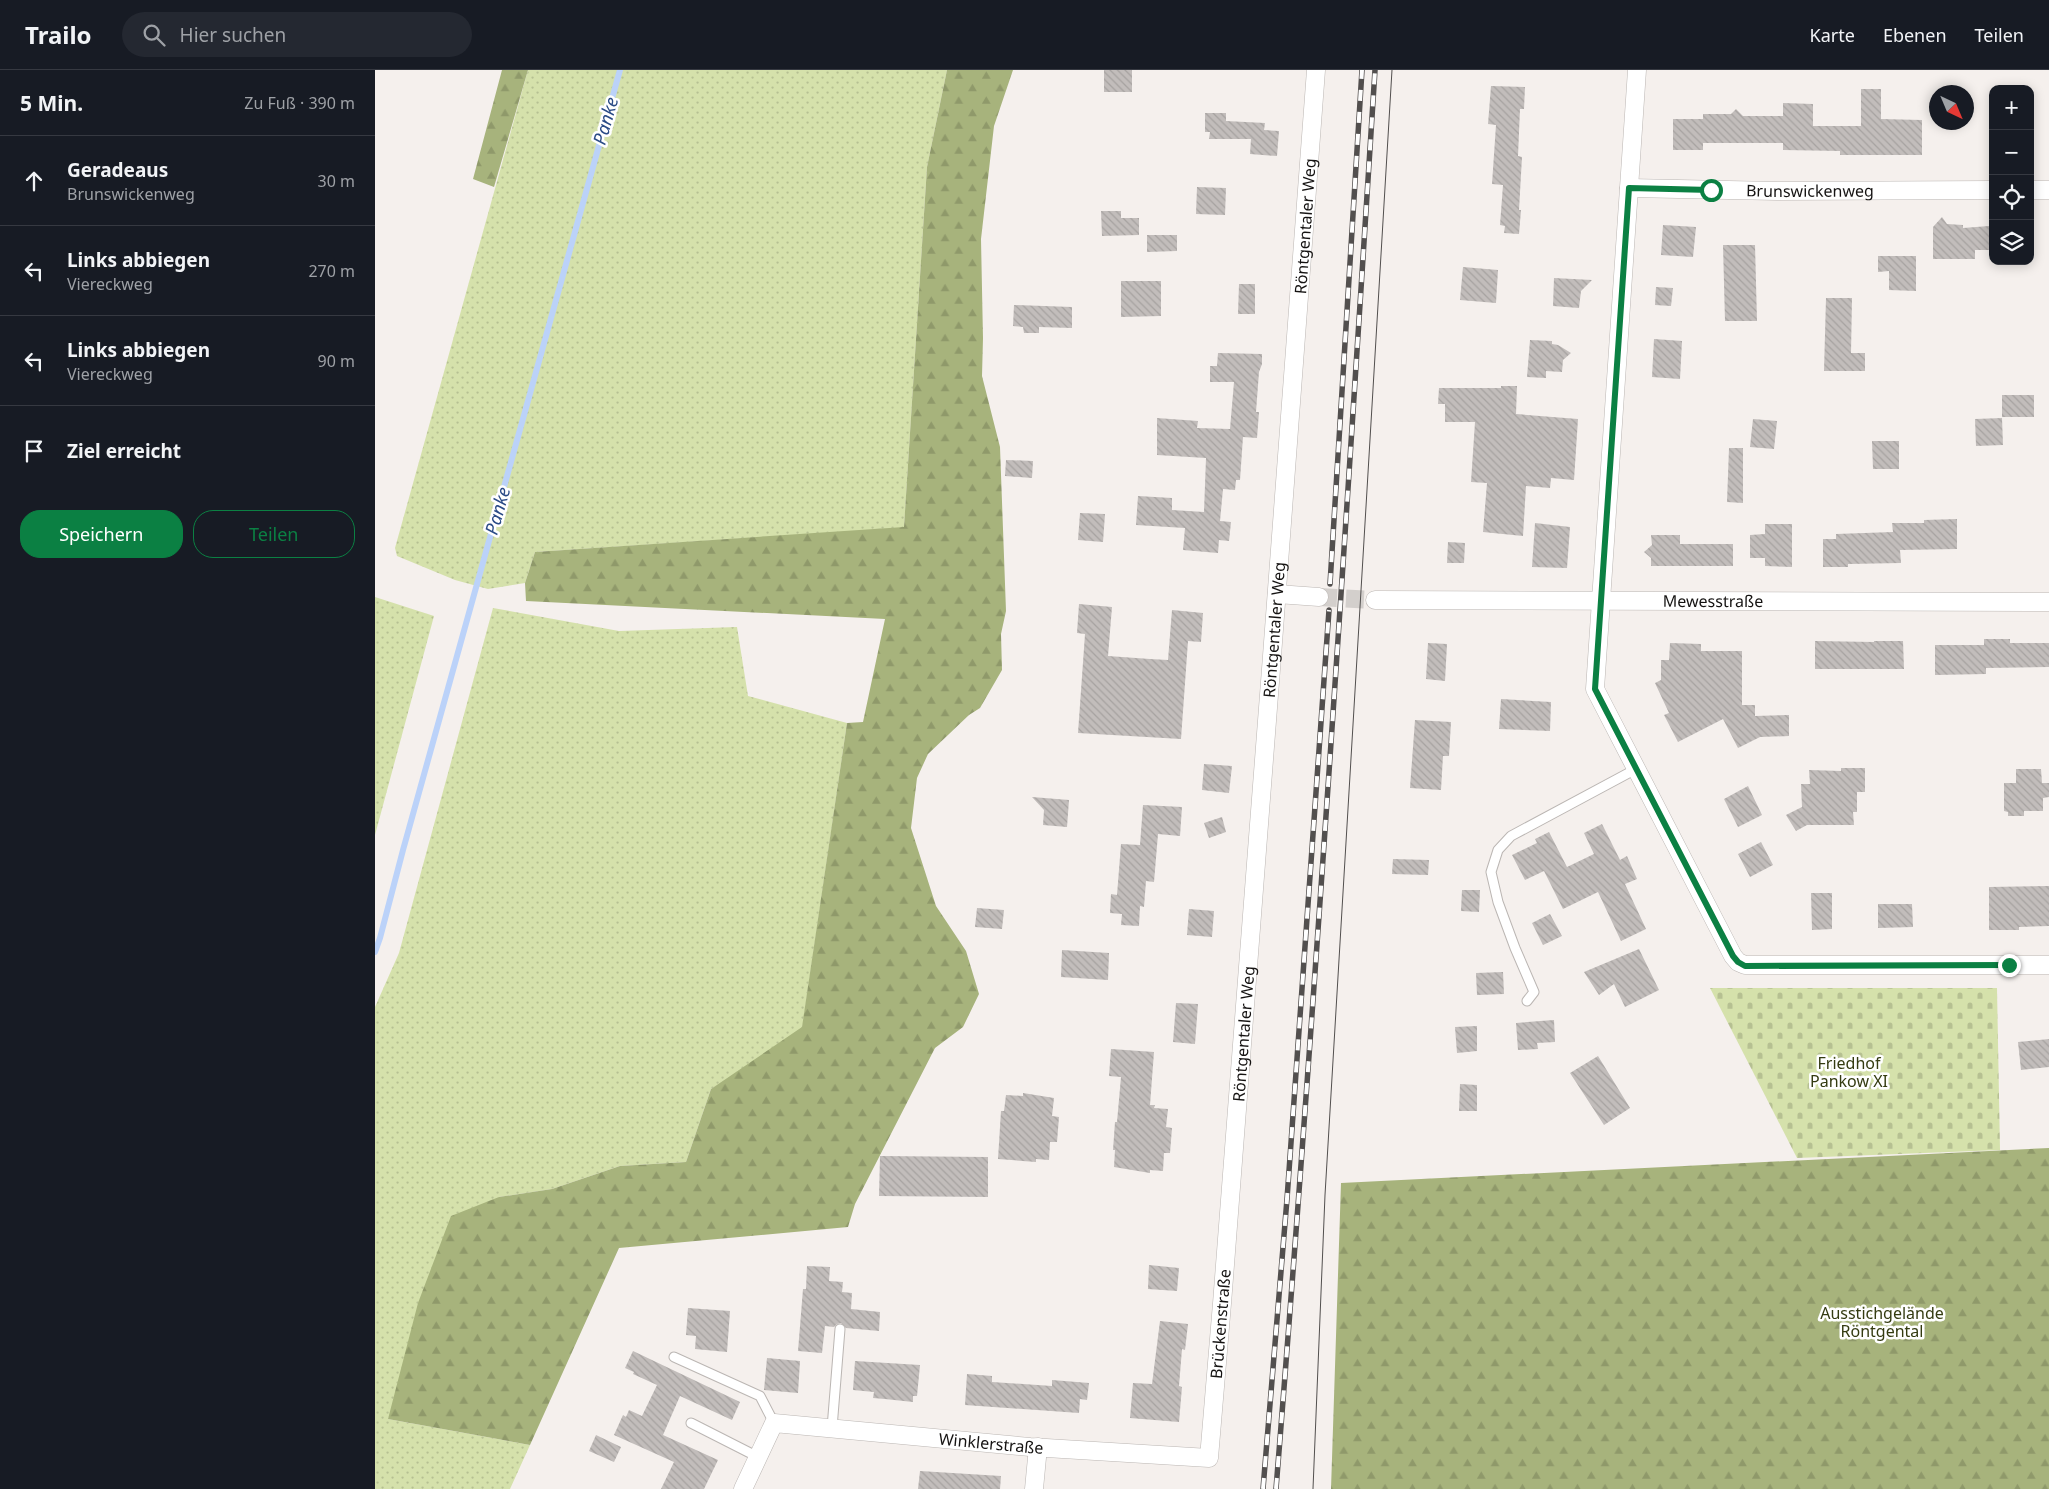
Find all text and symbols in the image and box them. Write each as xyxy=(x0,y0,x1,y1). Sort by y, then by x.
search box xyxy=(122,12,472,57)
text: Trailo xyxy=(25,18,92,51)
icon: search xyxy=(140,21,168,49)
text: Hier suchen xyxy=(180,22,286,48)
text: Karte xyxy=(1810,23,1855,47)
text: Ebenen xyxy=(1883,23,1947,47)
text: Teilen xyxy=(1975,23,2024,47)
north arrow xyxy=(1929,85,1974,130)
map controls xyxy=(1989,85,2034,265)
button: + xyxy=(1989,85,2034,130)
text: 5 Min. xyxy=(20,89,83,117)
text: Zu Fuß · 390 m xyxy=(244,92,355,114)
water label: Panke xyxy=(587,94,623,147)
button: − xyxy=(1989,130,2034,175)
text: Geradeaus xyxy=(67,157,168,183)
street label: Röntgentaler Weg xyxy=(1289,157,1321,295)
icon: ahead xyxy=(20,167,48,195)
text: 30 m xyxy=(318,170,355,192)
button: locate xyxy=(1989,175,2034,220)
route start xyxy=(1700,179,1723,202)
street label: Brunswickenweg xyxy=(1746,179,1874,202)
text: Brunswickenweg xyxy=(67,183,195,205)
button: layers xyxy=(1989,220,2034,265)
text: Links abbiegen xyxy=(67,247,210,273)
icon: left xyxy=(20,257,48,285)
text: 270 m xyxy=(308,260,355,282)
text: Viereckweg xyxy=(67,273,153,295)
text: Links abbiegen xyxy=(67,337,210,363)
icon: left xyxy=(20,347,48,375)
text: 90 m xyxy=(318,350,355,372)
text: Viereckweg xyxy=(67,363,153,385)
icon: arrive xyxy=(20,437,48,465)
text: Ziel erreicht xyxy=(67,438,181,464)
water label: Panke xyxy=(479,484,515,537)
button: Speichern xyxy=(20,510,183,558)
button: Teilen xyxy=(193,510,355,558)
street label: Röntgentaler Weg xyxy=(1258,561,1290,699)
street label: Mewesstraße xyxy=(1663,590,1763,612)
route end xyxy=(1998,954,2021,977)
street label: Röntgentaler Weg xyxy=(1227,965,1260,1103)
park label: Friedhof Pankow XI xyxy=(1810,1052,1888,1092)
street label: Brückenstraße xyxy=(1205,1268,1236,1380)
park label: Ausstichgelände Röntgental xyxy=(1820,1302,1944,1342)
street label: Winklerstraße xyxy=(938,1427,1044,1459)

